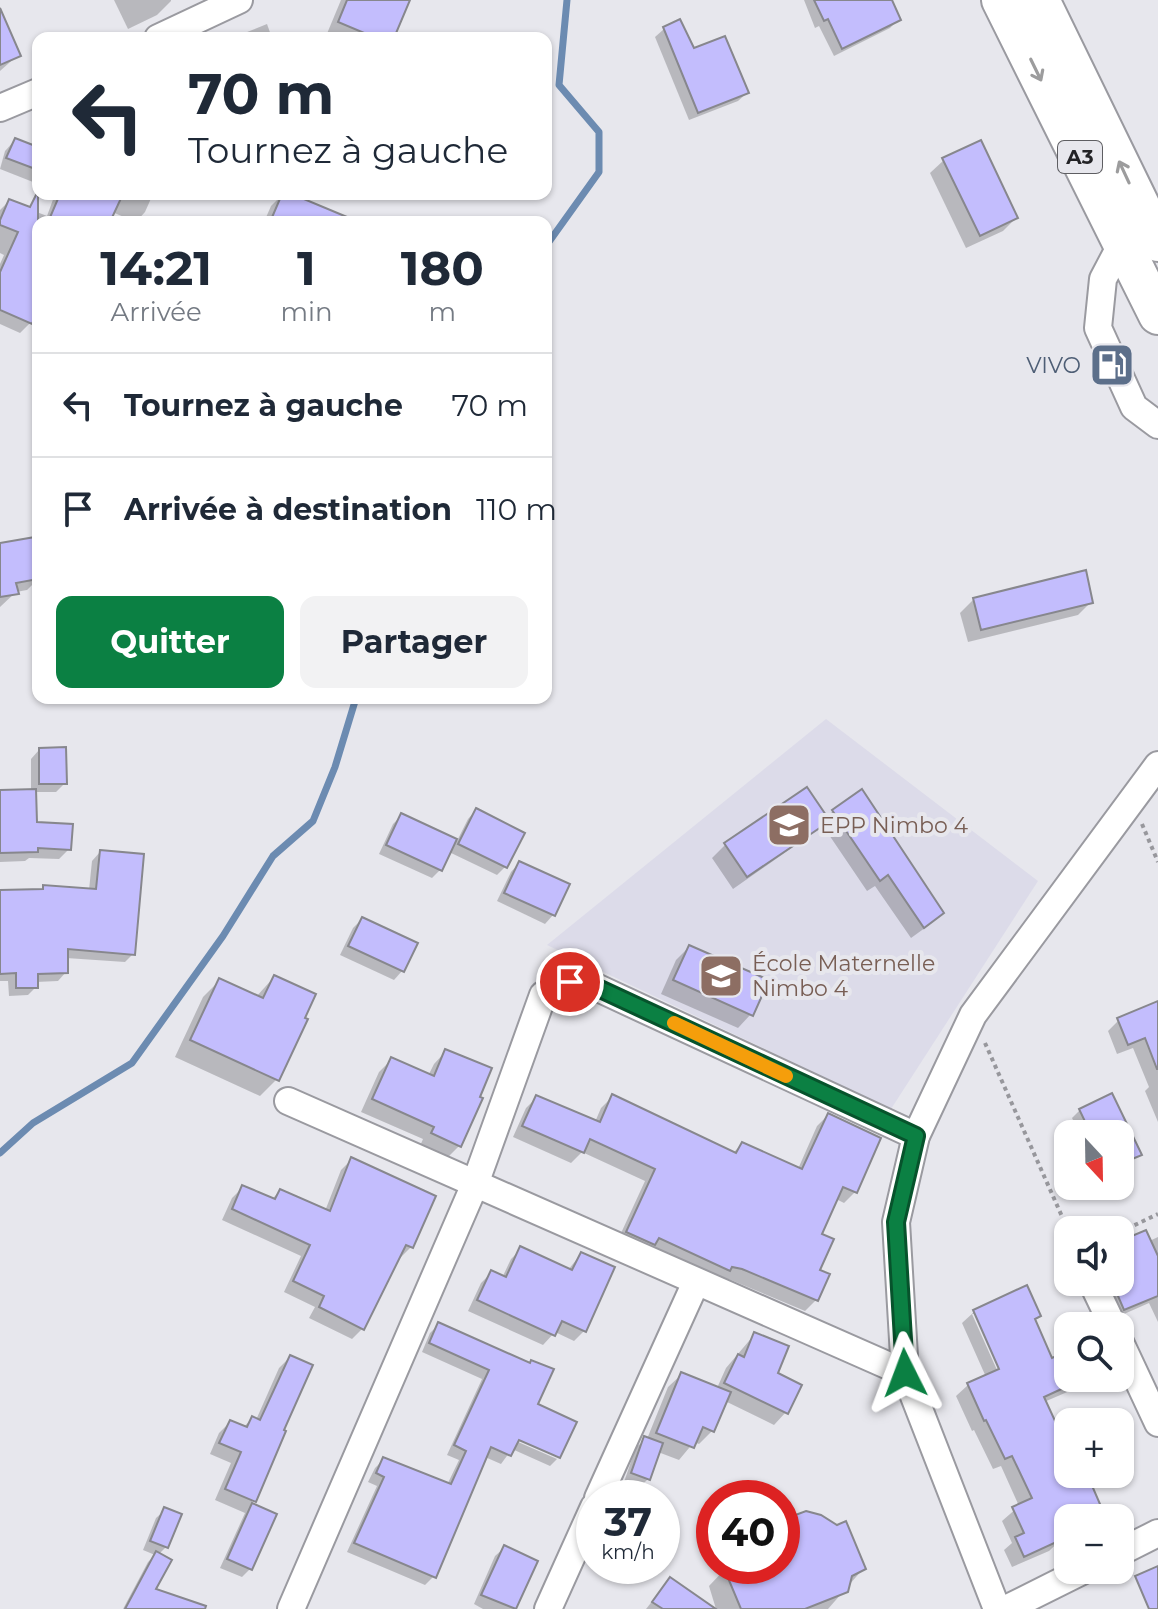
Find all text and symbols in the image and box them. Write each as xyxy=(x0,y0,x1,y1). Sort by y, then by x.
one-way arrow xyxy=(1029,57,1044,81)
text: 70 m xyxy=(188,60,334,128)
icon: left xyxy=(56,64,160,168)
text: Tournez à gauche xyxy=(188,128,508,172)
road number: A3 xyxy=(1058,141,1102,173)
one-way arrow xyxy=(1116,160,1131,184)
text: 14:21 xyxy=(100,239,212,297)
text: 1 xyxy=(297,239,316,297)
text: 180 xyxy=(401,239,484,297)
text: Arrivée xyxy=(111,296,202,328)
text: min xyxy=(280,296,333,328)
text: m xyxy=(428,296,456,328)
fuel station icon: VIVO xyxy=(1088,341,1136,389)
place label: VIVO xyxy=(1026,352,1081,379)
icon: left xyxy=(56,383,100,427)
text: Tournez à gauche xyxy=(124,387,403,424)
text: 70 m xyxy=(451,387,528,424)
icon: arrive xyxy=(56,487,100,531)
text: Arrivée à destination xyxy=(124,491,452,528)
text: 110 m xyxy=(476,491,557,528)
button: Quitter xyxy=(56,596,284,688)
button: Partager xyxy=(300,596,528,688)
school or university icon: EPP Nimbo 4 xyxy=(765,801,813,849)
place label: EPP Nimbo 4 xyxy=(820,812,968,839)
pin xyxy=(536,948,604,1016)
place label: École Maternelle Nimbo 4 xyxy=(752,950,935,1002)
school or university icon: École Maternelle Nimbo 4 xyxy=(697,952,745,1000)
icon: arrive xyxy=(548,960,592,1004)
north arrow xyxy=(1054,1120,1134,1200)
map controls xyxy=(1054,1120,1134,1584)
button: sound xyxy=(1054,1216,1134,1296)
button: search xyxy=(1054,1312,1134,1392)
position arrow xyxy=(863,1331,947,1415)
button: + xyxy=(1054,1408,1134,1488)
speed limit sign: 40 xyxy=(696,1480,800,1584)
text: 37 xyxy=(604,1497,652,1546)
button: − xyxy=(1054,1504,1134,1584)
text: km/h xyxy=(601,1540,655,1564)

